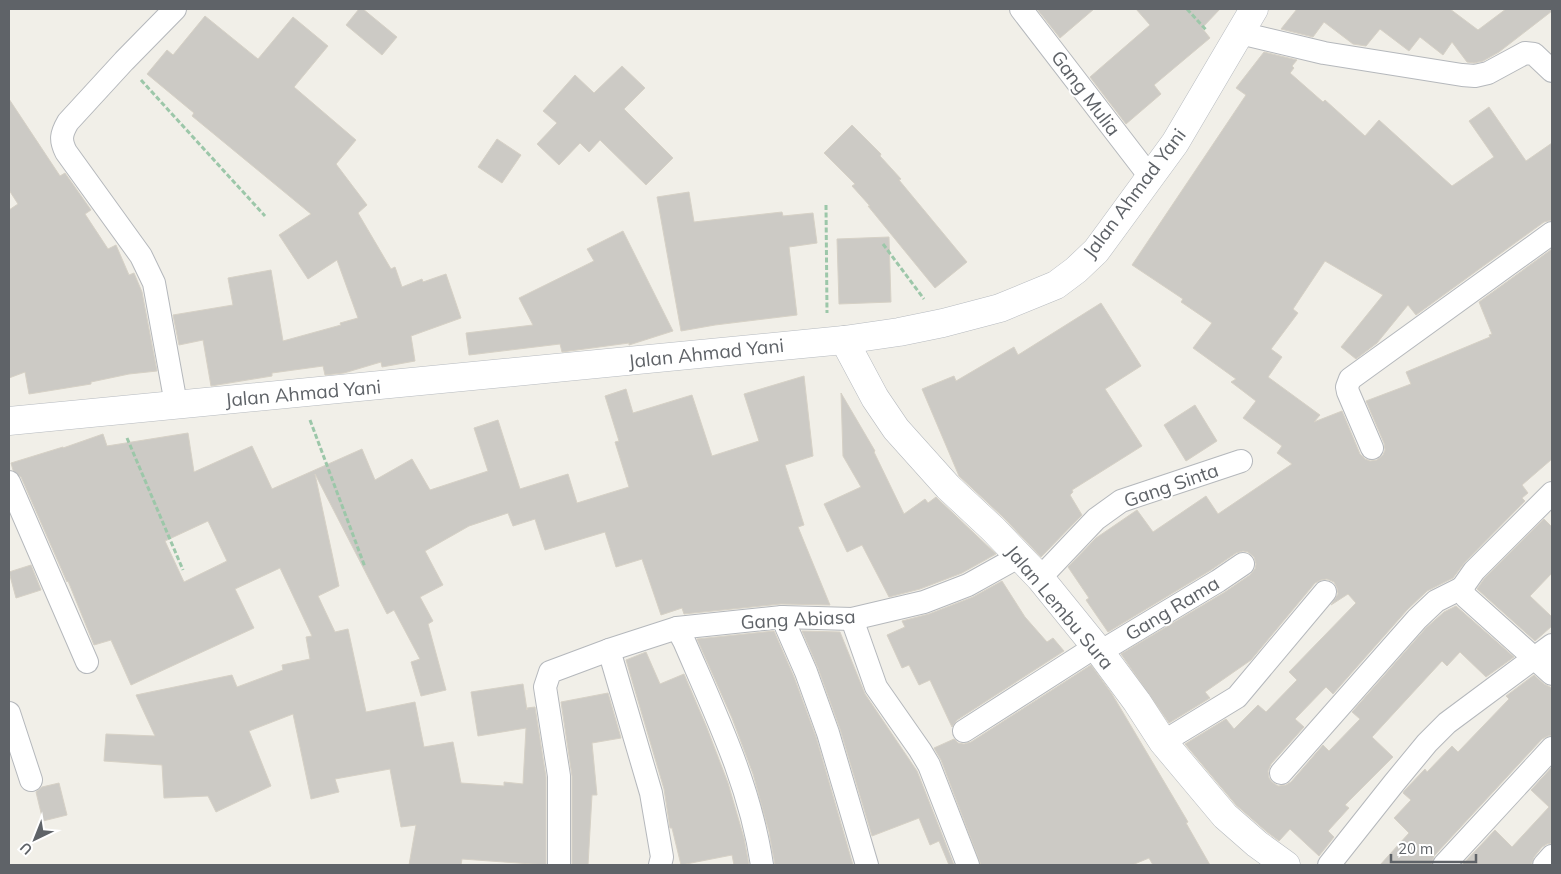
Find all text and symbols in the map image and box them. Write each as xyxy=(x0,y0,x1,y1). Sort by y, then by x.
street label: Gang Mulia xyxy=(1046,46,1126,140)
street label: Jalan Ahmad Yani xyxy=(1077,123,1191,263)
street label: Jalan Ahmad Yani xyxy=(627,333,785,373)
street label: Jalan Ahmad Yani xyxy=(224,374,382,412)
street label: Gang Sinta xyxy=(1121,458,1221,512)
street label: Jalan Lembu Sura xyxy=(1001,540,1119,674)
street label: Gang Rama xyxy=(1121,571,1223,645)
street label: Gang Abiasa xyxy=(740,604,856,634)
north arrow xyxy=(10,814,60,864)
scale bar xyxy=(1391,832,1476,864)
text: U xyxy=(16,838,36,859)
text: 20 m xyxy=(1398,839,1433,858)

